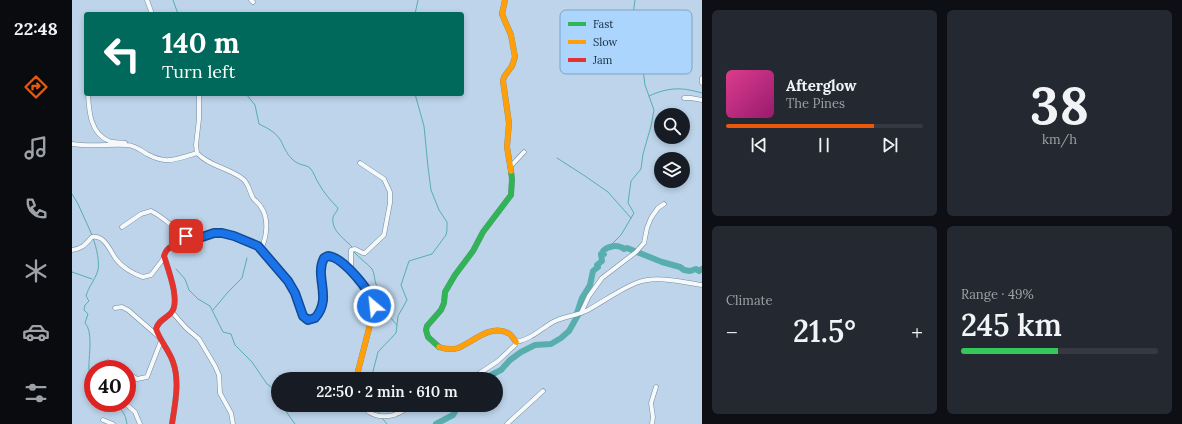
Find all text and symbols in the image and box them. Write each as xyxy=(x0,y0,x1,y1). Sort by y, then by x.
legend xyxy=(560,10,692,74)
text: 22:48 xyxy=(14,17,58,40)
text: Fast xyxy=(593,17,614,31)
text: 140 m xyxy=(162,25,240,61)
icon: left xyxy=(96,28,148,80)
text: Slow xyxy=(593,35,618,49)
text: Jam xyxy=(592,53,613,67)
text: Turn left xyxy=(162,60,235,83)
text: 38 xyxy=(1030,72,1089,138)
icon: directions xyxy=(22,73,50,101)
text: Afterglow xyxy=(786,76,856,95)
text: The Pines xyxy=(786,95,845,112)
map controls xyxy=(654,108,690,188)
button: search xyxy=(654,108,690,144)
text: km/h xyxy=(1042,131,1077,148)
icon: music xyxy=(22,134,50,162)
icon: previous xyxy=(748,134,770,156)
icon: pause xyxy=(813,134,835,156)
icon: next xyxy=(879,134,901,156)
button: layers xyxy=(654,152,690,188)
icon: phone xyxy=(22,195,50,223)
pin xyxy=(169,219,203,253)
icon: arrive xyxy=(175,225,197,247)
icon: climate xyxy=(22,257,50,285)
position arrow xyxy=(353,285,395,327)
text: Range · 49% xyxy=(961,286,1034,303)
text: Climate xyxy=(726,292,773,309)
text: 245 km xyxy=(961,306,1062,344)
text: 21.5° xyxy=(793,312,856,350)
icon: car xyxy=(22,318,50,346)
text: − xyxy=(726,318,738,346)
text: + xyxy=(911,318,923,346)
speed limit sign: 40 xyxy=(84,360,136,412)
icon: filters xyxy=(22,379,50,407)
text: 22:50 · 2 min · 610 m xyxy=(316,382,458,401)

